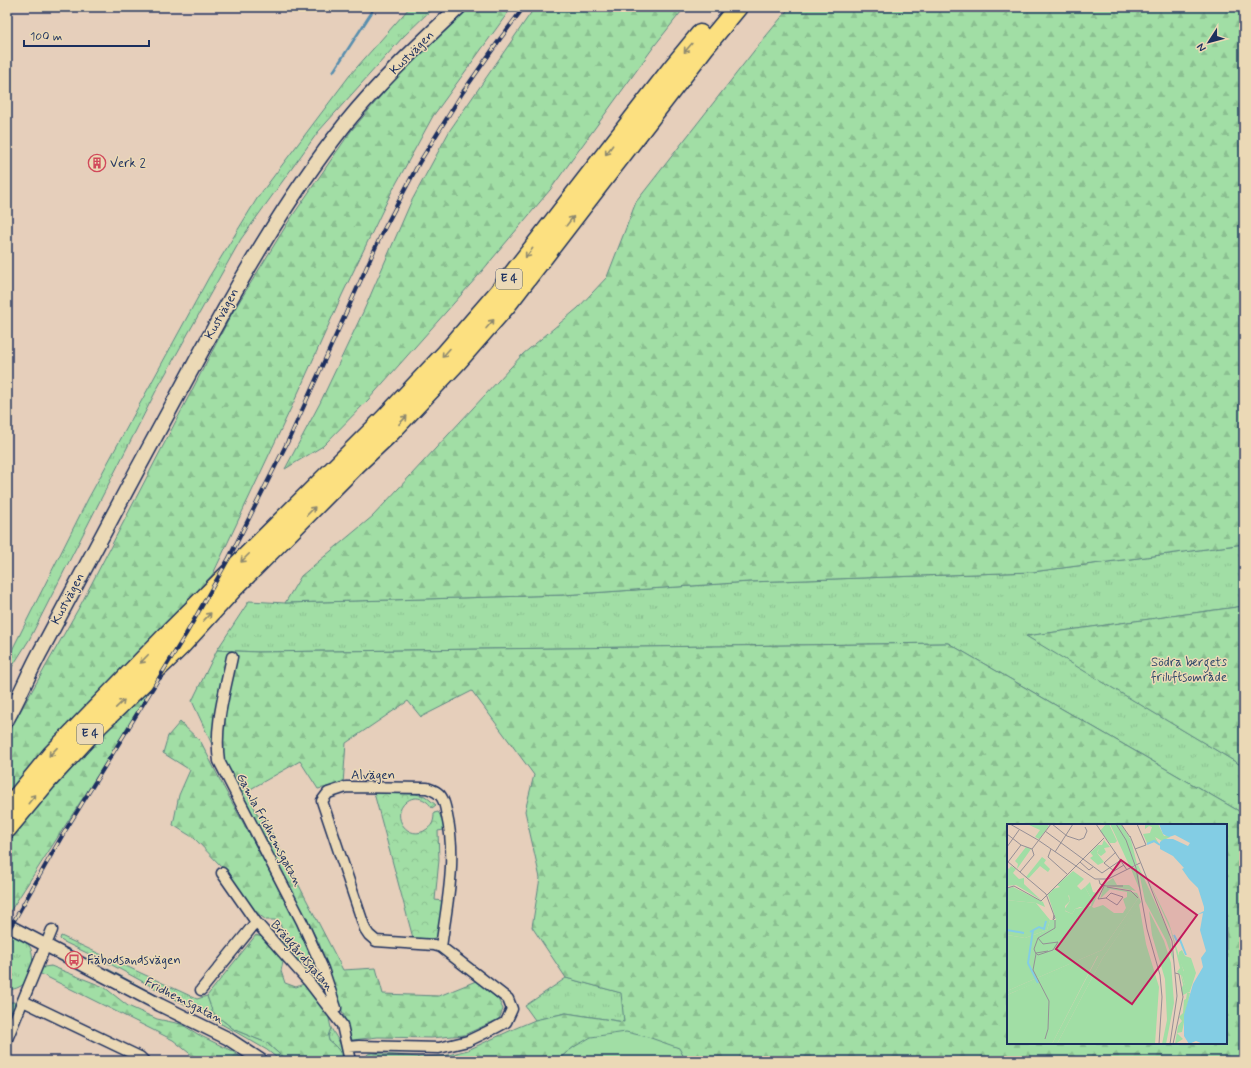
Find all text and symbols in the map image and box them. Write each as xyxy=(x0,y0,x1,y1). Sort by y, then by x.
scale bar xyxy=(24,22,149,48)
north arrow xyxy=(1189,22,1229,62)
street label: Kustvägen xyxy=(386,27,438,79)
text: 100 m xyxy=(30,29,62,45)
text: N xyxy=(1194,40,1210,54)
one-way arrow xyxy=(684,42,693,53)
one-way arrow xyxy=(604,145,613,156)
building icon: Verk 2 xyxy=(87,153,107,173)
place label: Verk 2 xyxy=(110,155,146,172)
one-way arrow xyxy=(566,216,575,227)
one-way arrow xyxy=(525,248,534,259)
road number: E 4 xyxy=(496,269,522,289)
street label: Kustvägen xyxy=(201,285,243,343)
one-way arrow xyxy=(486,318,495,329)
one-way arrow xyxy=(441,348,450,358)
one-way arrow xyxy=(398,415,408,425)
one-way arrow xyxy=(306,506,316,516)
one-way arrow xyxy=(240,554,250,563)
street label: Kustvägen xyxy=(47,570,89,628)
one-way arrow xyxy=(202,612,212,622)
one-way arrow xyxy=(139,654,149,664)
park label: Södra bergets friluftsområde xyxy=(1151,654,1227,686)
one-way arrow xyxy=(115,699,125,709)
road number: E 4 xyxy=(77,724,103,744)
one-way arrow xyxy=(49,747,58,757)
street label: Alvägen xyxy=(351,767,395,784)
street label: Gamla Fridhemsgatan xyxy=(232,770,306,890)
one-way arrow xyxy=(27,794,36,805)
inset map xyxy=(1007,824,1227,1044)
street label: Brädgårdsgatan xyxy=(265,917,338,996)
bus stop icon: Fäbodsandsvägen xyxy=(64,950,84,970)
place label: Fäbodsandsvägen xyxy=(87,952,181,969)
street label: Fridhemsgatan xyxy=(142,974,226,1028)

